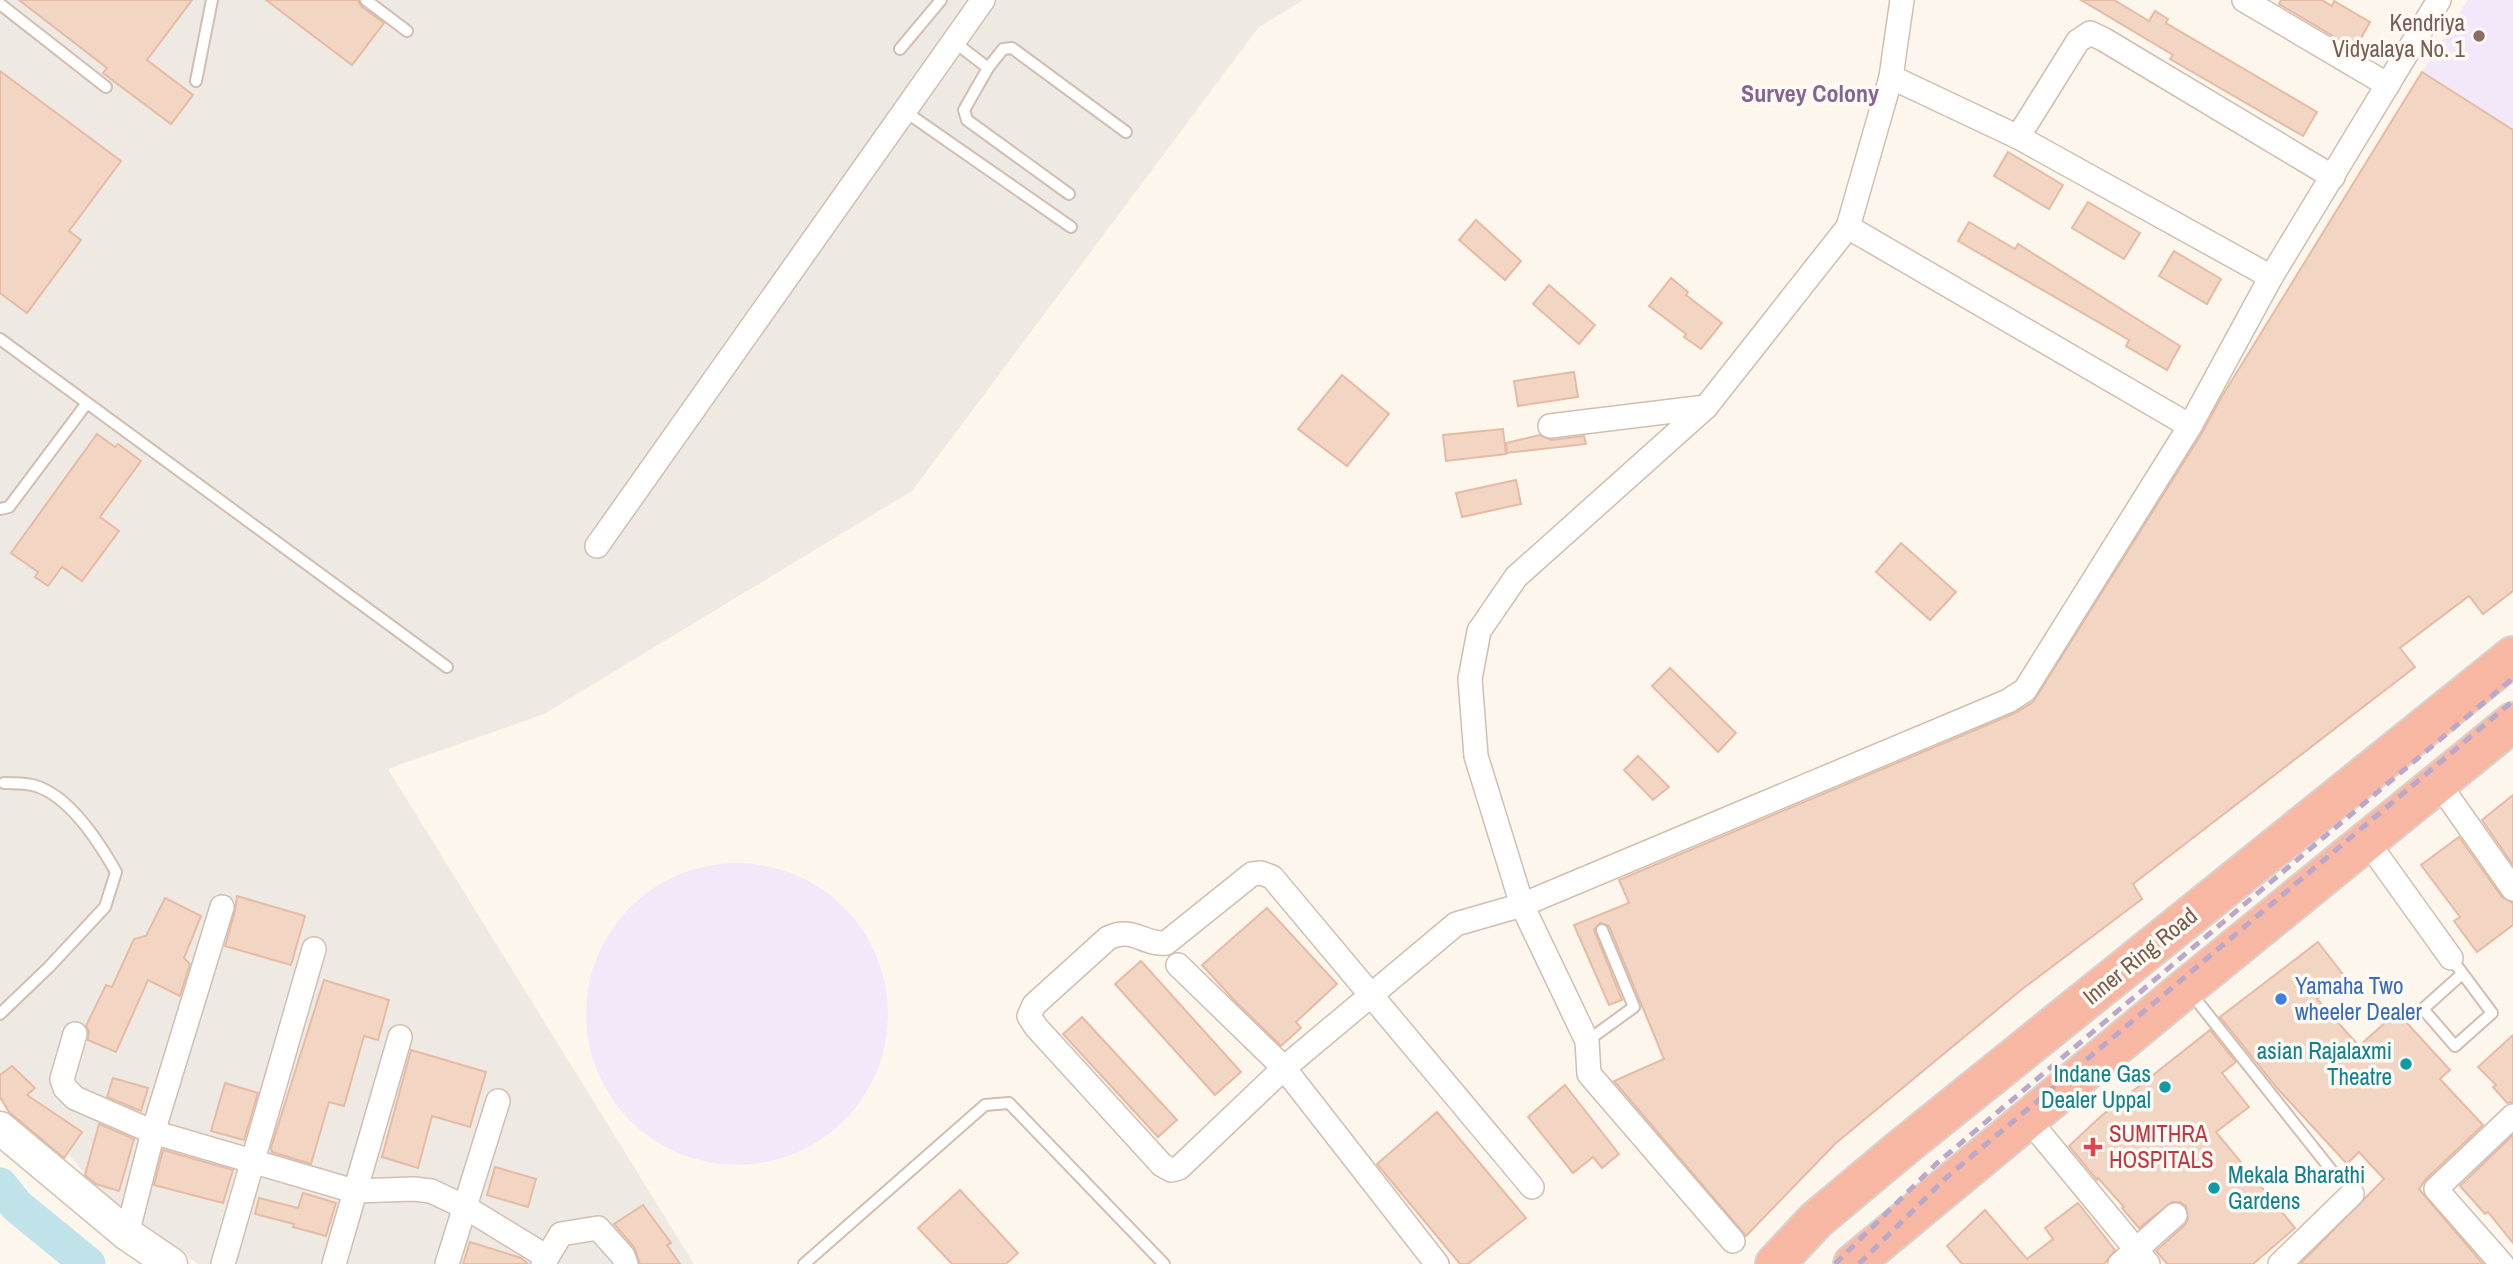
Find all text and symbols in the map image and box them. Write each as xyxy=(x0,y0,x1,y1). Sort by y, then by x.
place label: Kendriya Vidyalaya No. 1 xyxy=(2332,7,2466,64)
marker: Kendriya Vidyalaya No. 1 xyxy=(2471,28,2487,44)
district label: Survey Colony xyxy=(1741,77,1879,109)
street label: Inner Ring Road xyxy=(2076,900,2203,1011)
place label: Yamaha Two wheeler Dealer xyxy=(2295,970,2423,1027)
marker: Yamaha Two wheeler Dealer xyxy=(2273,991,2289,1007)
place label: asian Rajalaxmi Theatre xyxy=(2257,1035,2392,1092)
marker: asian Rajalaxmi Theatre xyxy=(2398,1056,2414,1072)
place label: Indane Gas Dealer Uppal xyxy=(2041,1058,2151,1115)
marker: Indane Gas Dealer Uppal xyxy=(2157,1079,2173,1095)
place label: SUMITHRA HOSPITALS xyxy=(2109,1118,2214,1175)
marker: SUMITHRA HOSPITALS xyxy=(2083,1137,2103,1157)
place label: Mekala Bharathi Gardens xyxy=(2228,1159,2365,1216)
marker: Mekala Bharathi Gardens xyxy=(2206,1180,2222,1196)

